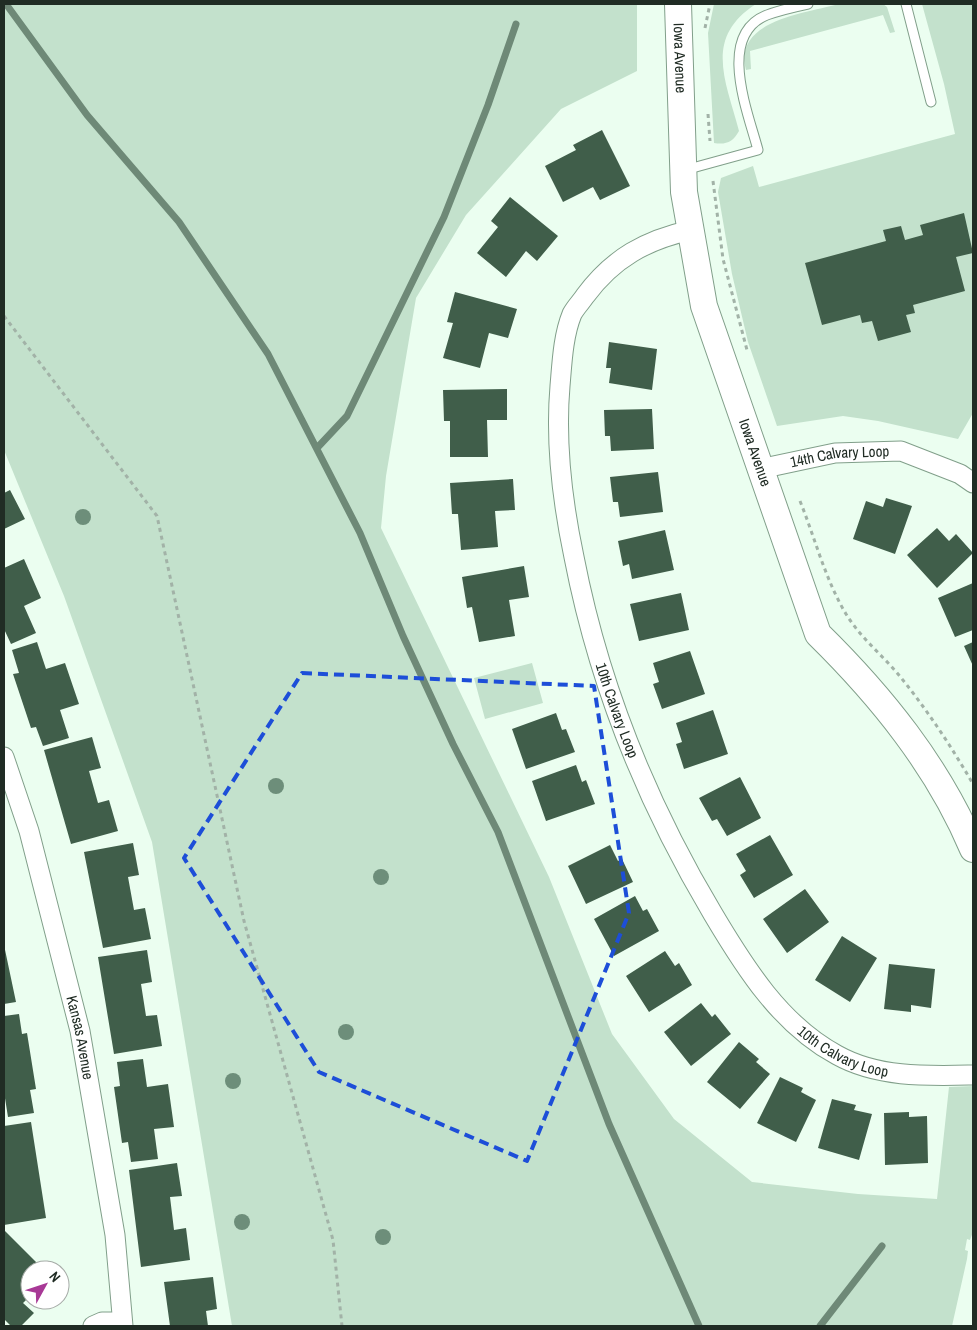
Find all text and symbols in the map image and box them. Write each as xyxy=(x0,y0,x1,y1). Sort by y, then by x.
street label: Iowa Avenue xyxy=(669,22,692,94)
street label: Iowa Avenue xyxy=(734,416,777,489)
street label: 14th Calvary Loop xyxy=(788,440,890,472)
street label: 10th Calvary Loop xyxy=(591,660,644,761)
street label: Kansas Avenue xyxy=(61,993,99,1081)
street label: 10th Calvary Loop xyxy=(793,1020,890,1082)
north arrow xyxy=(20,1260,70,1310)
text: N xyxy=(45,1268,65,1286)

